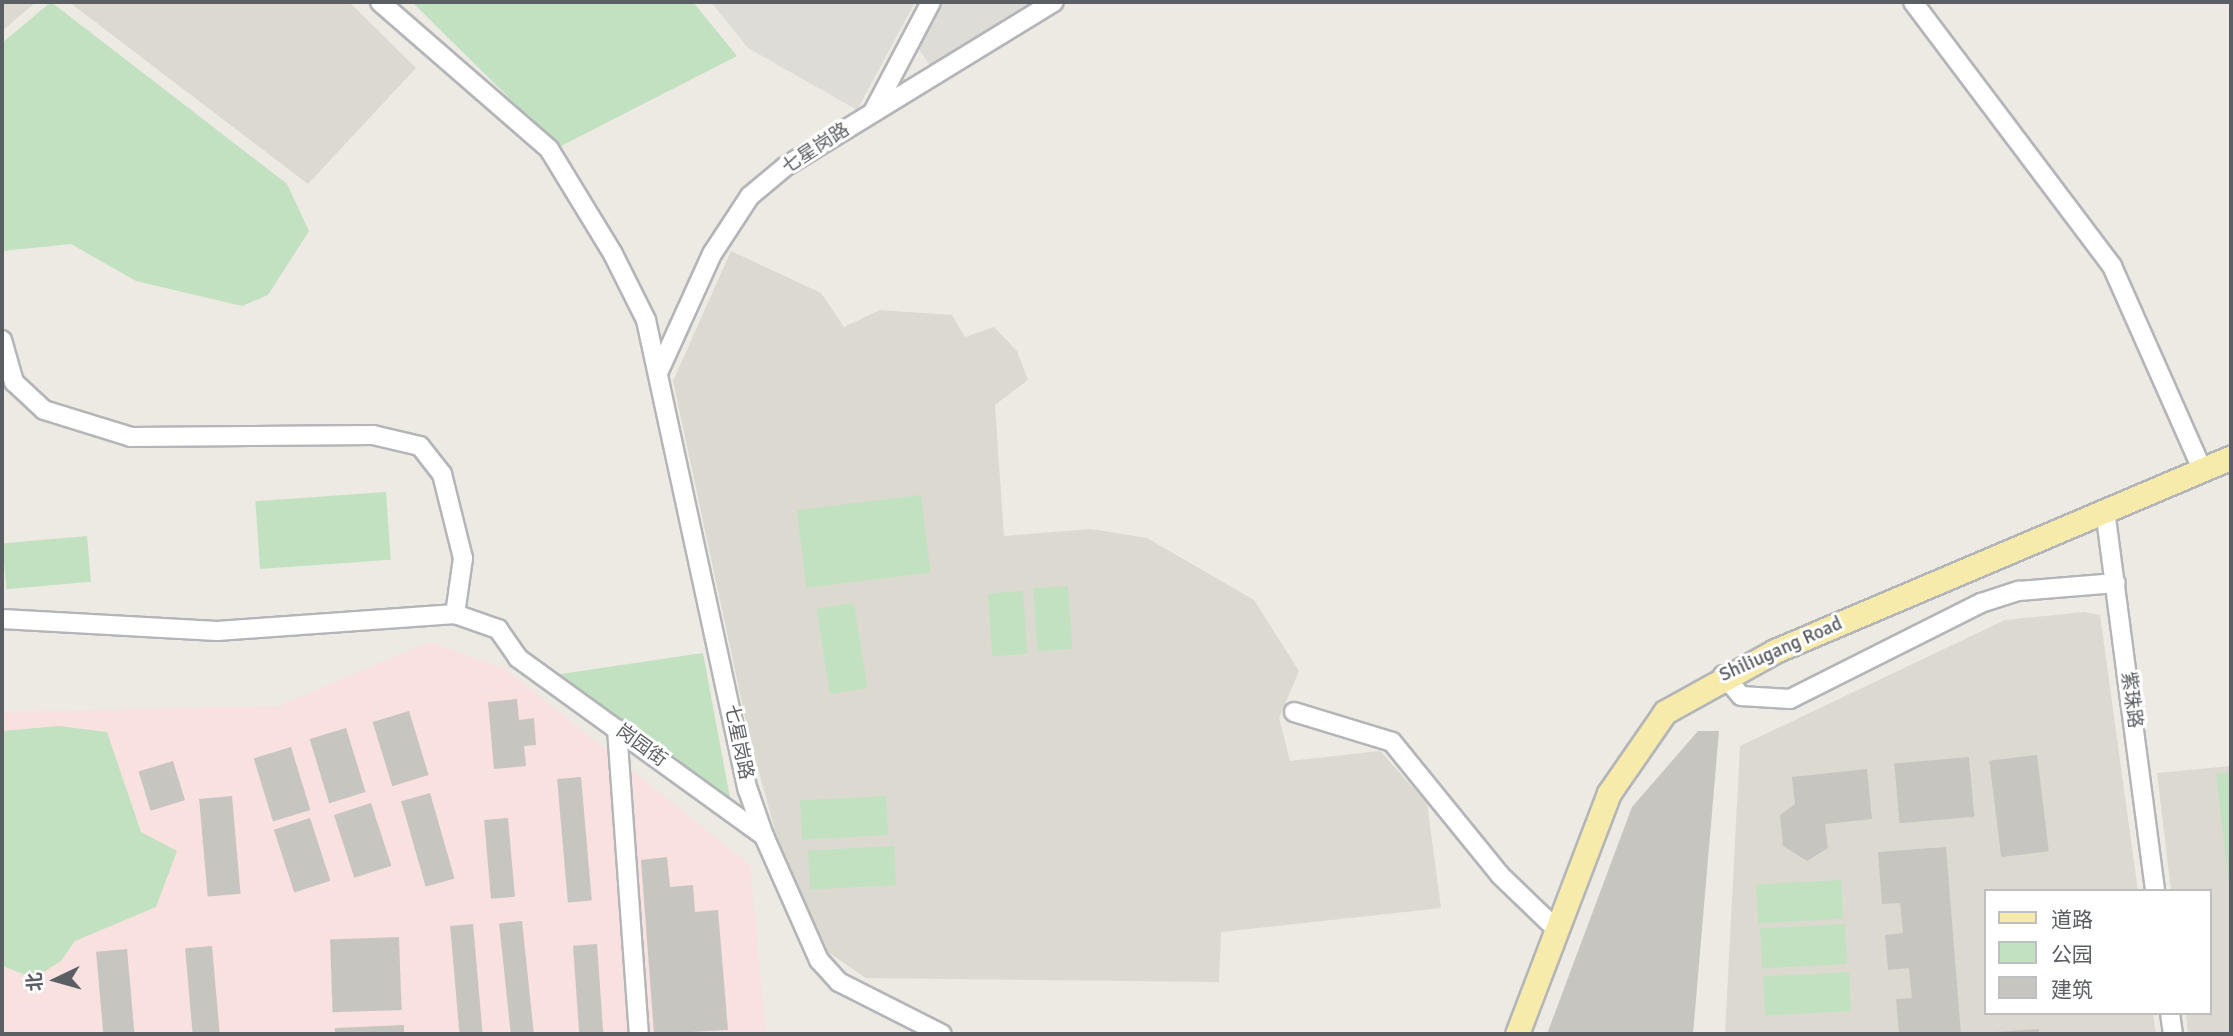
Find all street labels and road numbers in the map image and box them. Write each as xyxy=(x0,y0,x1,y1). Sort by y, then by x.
street label: 七星岗路 xyxy=(778,119,854,179)
street label: Shiliugang Road xyxy=(1716,613,1846,687)
street label: 紫珠路 xyxy=(2116,670,2146,730)
street label: 七星岗路 xyxy=(719,702,757,782)
street label: 岗园街 xyxy=(611,720,671,772)

